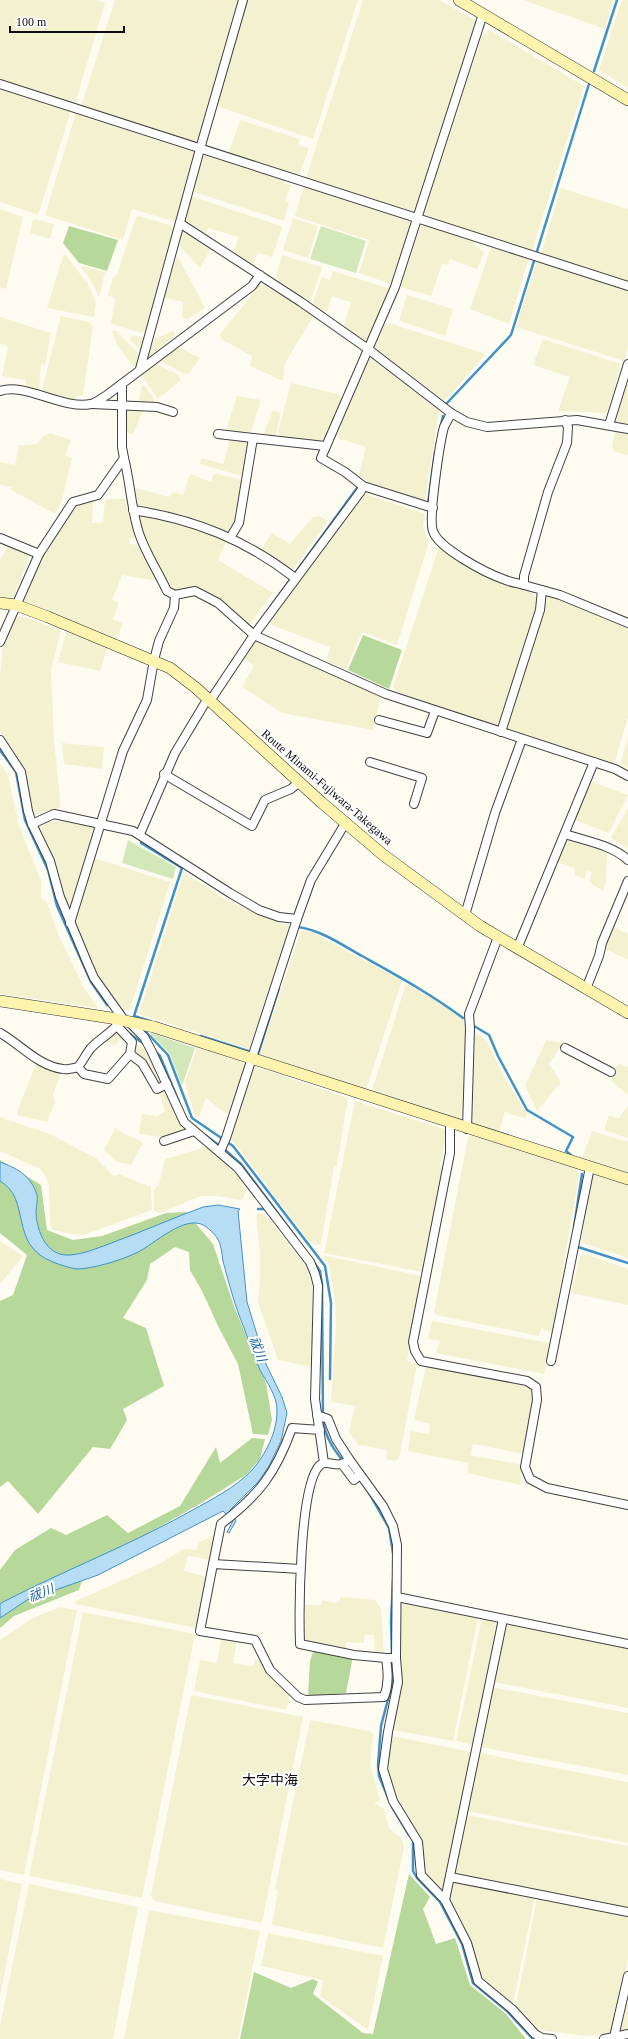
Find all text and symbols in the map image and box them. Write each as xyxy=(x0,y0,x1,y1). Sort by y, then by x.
scale bar xyxy=(10,8,124,34)
text: 100 m xyxy=(16,15,47,29)
street label: Route Minami-Fujiwara-Takegawa xyxy=(259,726,396,848)
water label: 祓川 xyxy=(246,1334,270,1366)
water label: 祓川 xyxy=(26,1580,58,1605)
district label: 大字中海 xyxy=(242,1773,298,1788)

